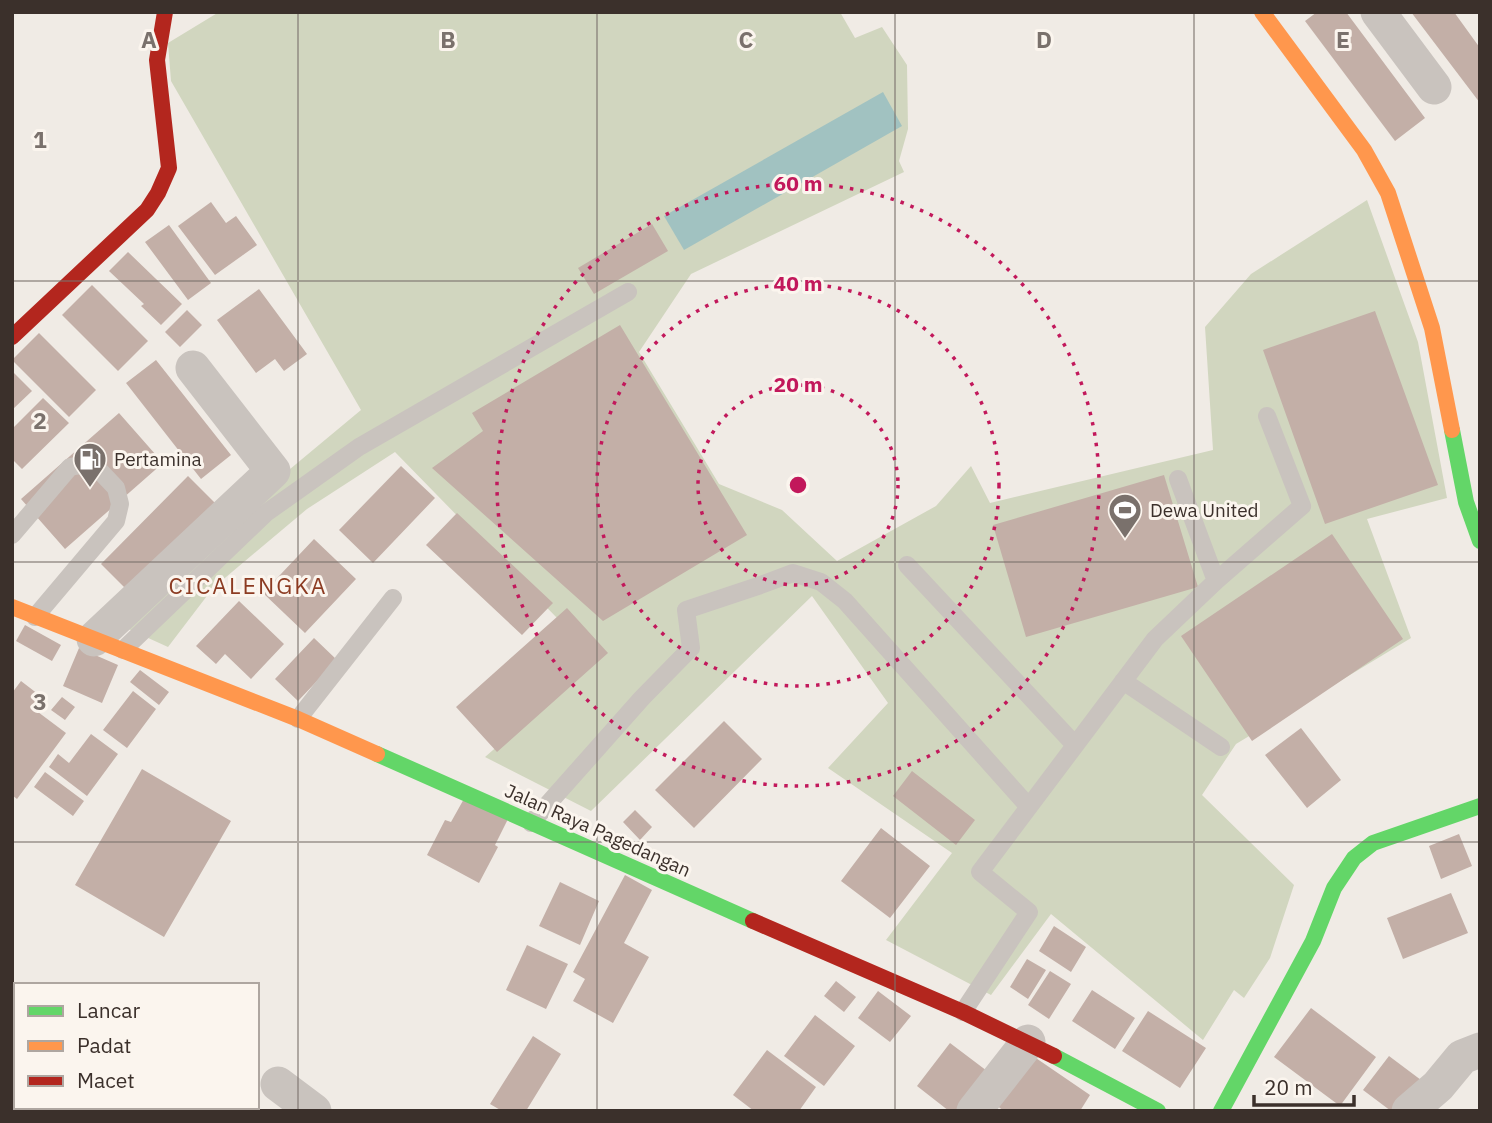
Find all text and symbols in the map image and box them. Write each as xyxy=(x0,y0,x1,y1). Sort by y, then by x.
text: A xyxy=(141,24,157,54)
text: B xyxy=(440,24,456,54)
text: C xyxy=(739,24,754,54)
text: D xyxy=(1036,24,1052,54)
text: E xyxy=(1336,24,1350,54)
text: 1 xyxy=(33,124,47,154)
text: 60 m xyxy=(774,169,822,197)
text: 40 m xyxy=(774,269,822,297)
text: 20 m xyxy=(774,370,822,398)
text: 2 xyxy=(33,405,47,435)
fuel station icon: Pertamina xyxy=(71,440,109,489)
place label: Pertamina xyxy=(114,447,202,471)
centre of rings xyxy=(786,473,810,497)
sports icon: Dewa United xyxy=(1106,491,1144,540)
place label: Dewa United xyxy=(1150,498,1259,522)
district label: CICALENGKA xyxy=(168,570,328,600)
text: 3 xyxy=(33,686,47,716)
street label: Jalan Raya Pagedangan xyxy=(501,778,695,882)
legend xyxy=(14,983,259,1109)
text: Lancar xyxy=(77,996,140,1024)
text: Padat xyxy=(77,1031,132,1059)
scale bar xyxy=(1254,1064,1354,1108)
text: Macet xyxy=(77,1066,135,1094)
text: 20 m xyxy=(1264,1073,1313,1101)

